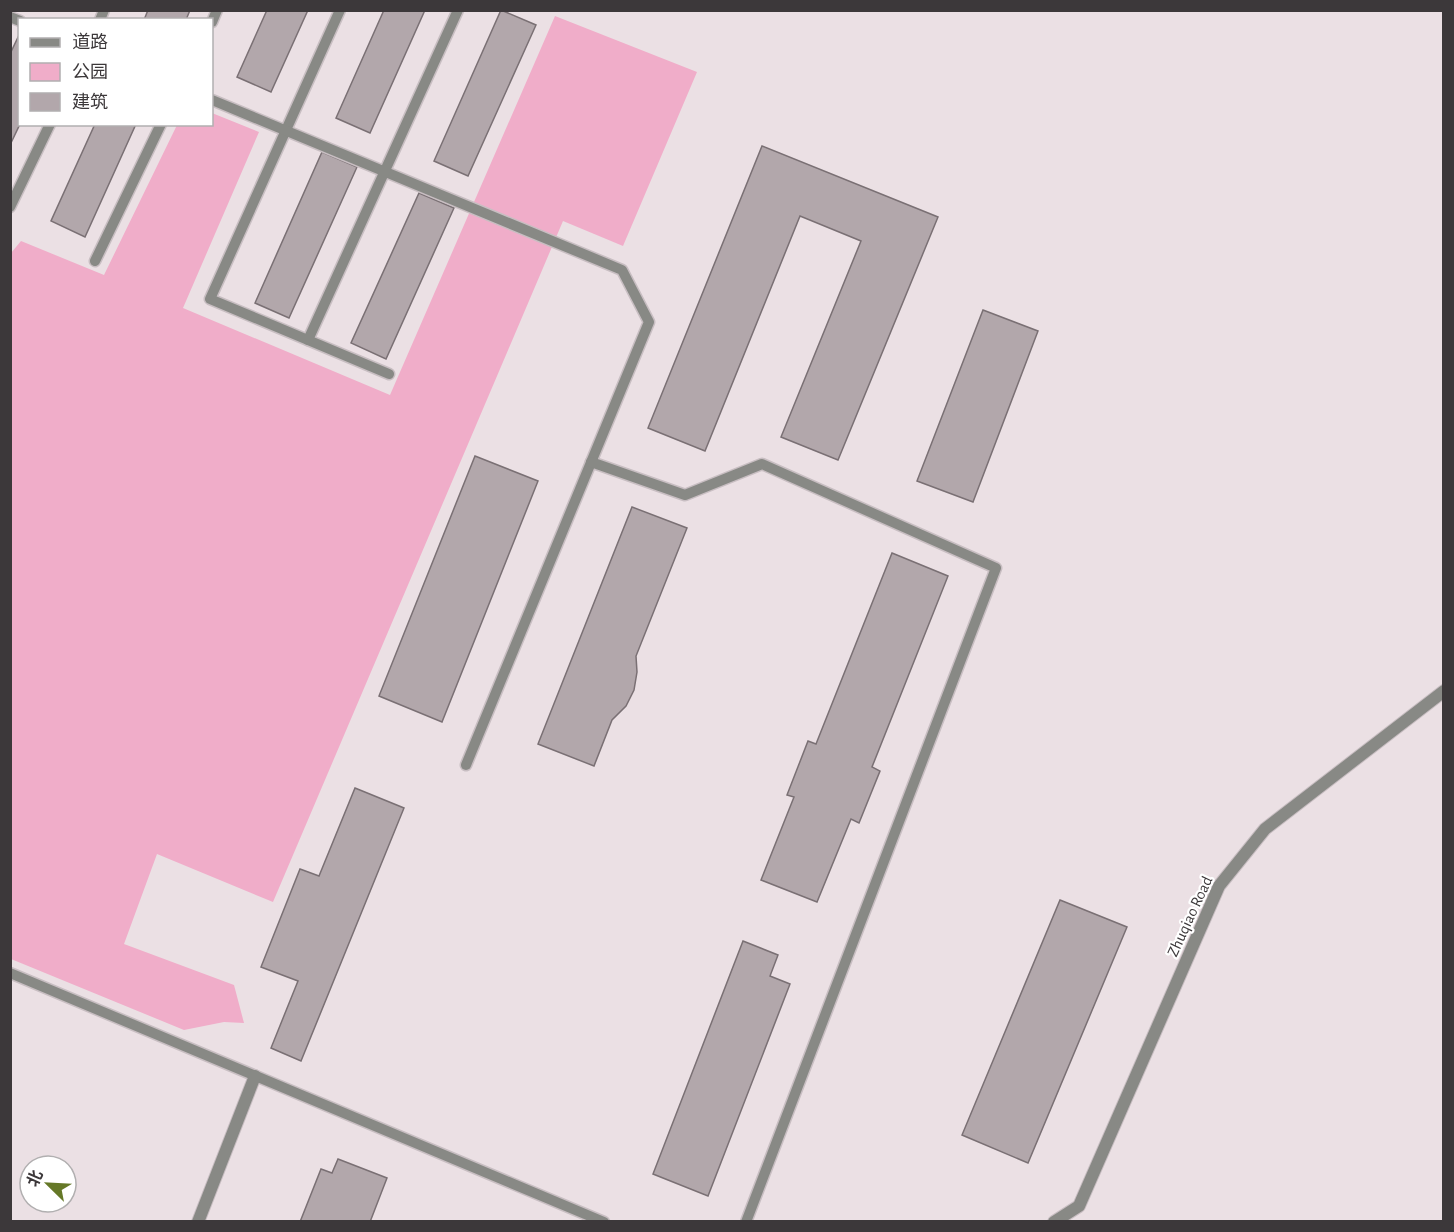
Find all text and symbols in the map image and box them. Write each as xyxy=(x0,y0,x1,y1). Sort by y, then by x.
legend xyxy=(18,18,213,126)
text: 道路 xyxy=(72,32,108,52)
text: 公园 xyxy=(72,63,108,82)
text: 建筑 xyxy=(72,92,108,112)
street label: Zhuqiao Road xyxy=(1164,874,1215,959)
north arrow xyxy=(18,1154,78,1214)
text: 北 xyxy=(24,1167,46,1189)

